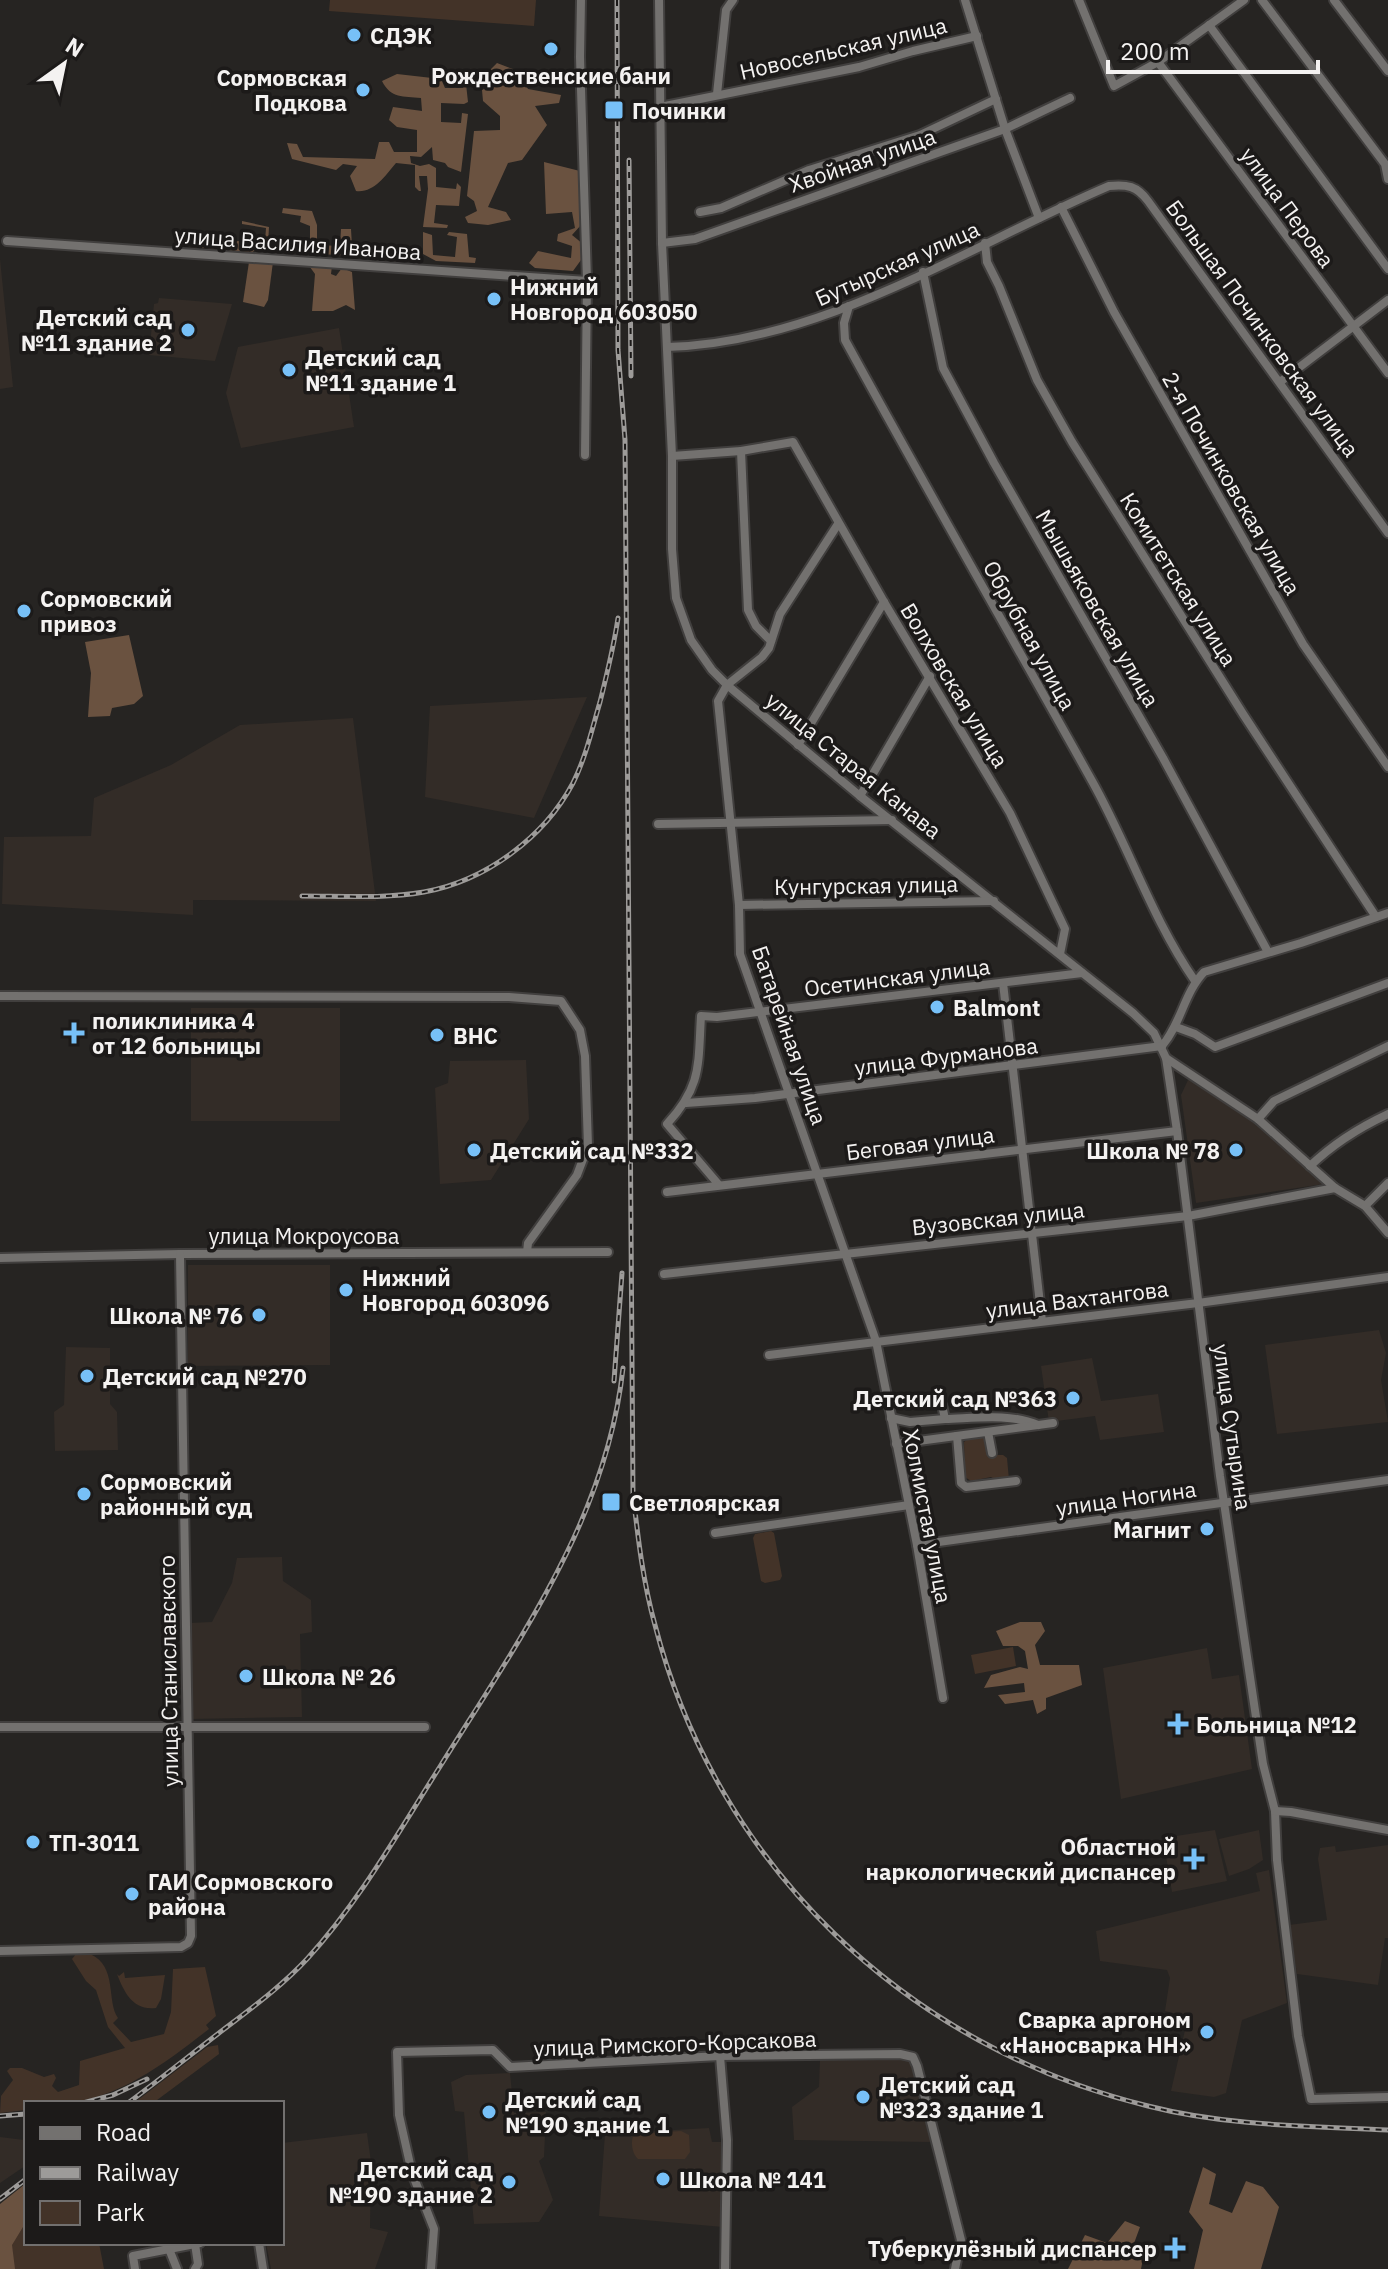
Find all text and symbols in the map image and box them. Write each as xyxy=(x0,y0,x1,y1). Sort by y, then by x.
street label: Новосельская улица xyxy=(736,10,950,86)
place label: СДЭК xyxy=(370,21,432,50)
north arrow xyxy=(24,24,104,104)
scale bar xyxy=(1108,24,1318,74)
marker: СДЭК xyxy=(345,26,363,44)
text: N xyxy=(61,30,90,63)
text: 200 m xyxy=(1120,35,1190,67)
marker: Рождественские бани xyxy=(542,40,560,58)
place label: Рождественские бани xyxy=(431,61,671,90)
place label: Сормовская Подкова xyxy=(217,63,347,117)
marker: Сормовская Подкова xyxy=(354,81,372,99)
place label: Починки xyxy=(632,96,726,125)
marker: Починки xyxy=(603,99,625,121)
street label: Хвойная улица xyxy=(785,121,940,199)
street label: улица Перова xyxy=(1234,141,1342,273)
street label: Большая Починковская улица xyxy=(1160,194,1366,462)
street label: Бутырская улица xyxy=(810,214,984,312)
street label: улица Василия Иванова xyxy=(174,220,423,266)
place label: Нижний Новгород 603050 xyxy=(510,272,698,326)
marker: Нижний Новгород 603050 xyxy=(485,290,503,308)
place label: Детский сад №11 здание 2 xyxy=(21,303,173,357)
marker: Детский сад №11 здание 2 xyxy=(179,321,197,339)
place label: Детский сад №11 здание 1 xyxy=(305,343,456,397)
marker: Детский сад №11 здание 1 xyxy=(280,361,298,379)
street label: 2-я Починковская улица xyxy=(1156,366,1308,600)
street label: Комитетская улица xyxy=(1114,487,1244,671)
street label: Мышьяковская улица xyxy=(1030,504,1167,712)
street label: Обрубная улица xyxy=(977,555,1083,715)
place label: Сормовский привоз xyxy=(40,584,172,638)
street label: Волховская улица xyxy=(894,597,1016,773)
marker: Сормовский привоз xyxy=(15,602,33,620)
street label: улица Старая Канава xyxy=(760,685,948,845)
street label: Кунгурская улица xyxy=(774,869,959,901)
street label: Батарейная улица xyxy=(746,942,834,1129)
street label: Осетинская улица xyxy=(802,951,992,1003)
place label: Balmont xyxy=(953,993,1040,1022)
marker: Balmont xyxy=(928,998,946,1016)
place label: поликлиника 4 от 12 больницы xyxy=(92,1006,261,1060)
place label: ВНС xyxy=(453,1021,498,1050)
marker: поликлиника 4 от 12 больницы xyxy=(63,1022,85,1044)
marker: ВНС xyxy=(428,1026,446,1044)
street label: улица Фурманова xyxy=(853,1030,1040,1082)
street label: Беговая улица xyxy=(844,1119,996,1166)
place label: Детский сад №332 xyxy=(490,1136,694,1165)
place label: Школа № 78 xyxy=(1086,1136,1220,1165)
marker: Детский сад №332 xyxy=(465,1141,483,1159)
marker: Школа № 78 xyxy=(1227,1141,1245,1159)
street label: Вузовская улица xyxy=(910,1194,1086,1241)
street label: улица Мокроусова xyxy=(208,1221,400,1250)
place label: Нижний Новгород 603096 xyxy=(362,1263,550,1317)
street label: улица Вахтангова xyxy=(984,1273,1170,1325)
marker: Нижний Новгород 603096 xyxy=(337,1281,355,1299)
place label: Школа № 76 xyxy=(109,1301,243,1330)
marker: Школа № 76 xyxy=(250,1306,268,1324)
street label: улица Сутырина xyxy=(1207,1342,1259,1512)
place label: Детский сад №270 xyxy=(103,1362,307,1391)
marker: Детский сад №270 xyxy=(78,1367,96,1385)
place label: Детский сад №363 xyxy=(853,1384,1057,1413)
marker: Детский сад №363 xyxy=(1064,1389,1082,1407)
street label: Холмистая улица xyxy=(897,1426,959,1606)
place label: Сормовский районный суд xyxy=(100,1467,253,1521)
street label: улица Ногина xyxy=(1054,1474,1198,1522)
marker: Сормовский районный суд xyxy=(75,1485,93,1503)
place label: Светлоярская xyxy=(629,1488,780,1517)
marker: Светлоярская xyxy=(600,1491,622,1513)
place label: Магнит xyxy=(1113,1515,1191,1544)
marker: Магнит xyxy=(1198,1520,1216,1538)
street label: улица Станиславского xyxy=(151,1555,185,1787)
place label: Школа № 26 xyxy=(262,1662,396,1691)
marker: Школа № 26 xyxy=(237,1667,255,1685)
place label: Больница №12 xyxy=(1196,1710,1357,1739)
marker: Больница №12 xyxy=(1167,1713,1189,1735)
place label: ТП-3011 xyxy=(49,1828,139,1857)
place label: Областной наркологический диспансер xyxy=(866,1832,1176,1886)
marker: ТП-3011 xyxy=(24,1833,42,1851)
marker: Областной наркологический диспансер xyxy=(1183,1848,1205,1870)
place label: ГАИ Сормовского района xyxy=(148,1867,333,1921)
marker: ГАИ Сормовского района xyxy=(123,1885,141,1903)
place label: Сварка аргоном «Наносварка НН» xyxy=(1000,2005,1191,2059)
marker: Сварка аргоном «Наносварка НН» xyxy=(1198,2023,1216,2041)
street label: улица Римского-Корсакова xyxy=(533,2024,817,2062)
place label: Детский сад №323 здание 1 xyxy=(879,2070,1043,2124)
place label: Детский сад №190 здание 1 xyxy=(505,2085,669,2139)
marker: Детский сад №323 здание 1 xyxy=(854,2088,872,2106)
legend xyxy=(24,2101,284,2245)
marker: Детский сад №190 здание 1 xyxy=(480,2103,498,2121)
text: Road xyxy=(96,2116,151,2148)
place label: Детский сад №190 здание 2 xyxy=(329,2155,494,2209)
text: Railway xyxy=(96,2156,179,2188)
place label: Школа № 141 xyxy=(679,2165,826,2194)
marker: Школа № 141 xyxy=(654,2170,672,2188)
marker: Детский сад №190 здание 2 xyxy=(500,2173,518,2191)
text: Park xyxy=(96,2196,145,2228)
place label: Туберкулёзный диспансер xyxy=(868,2234,1157,2263)
marker: Туберкулёзный диспансер xyxy=(1164,2237,1186,2259)

